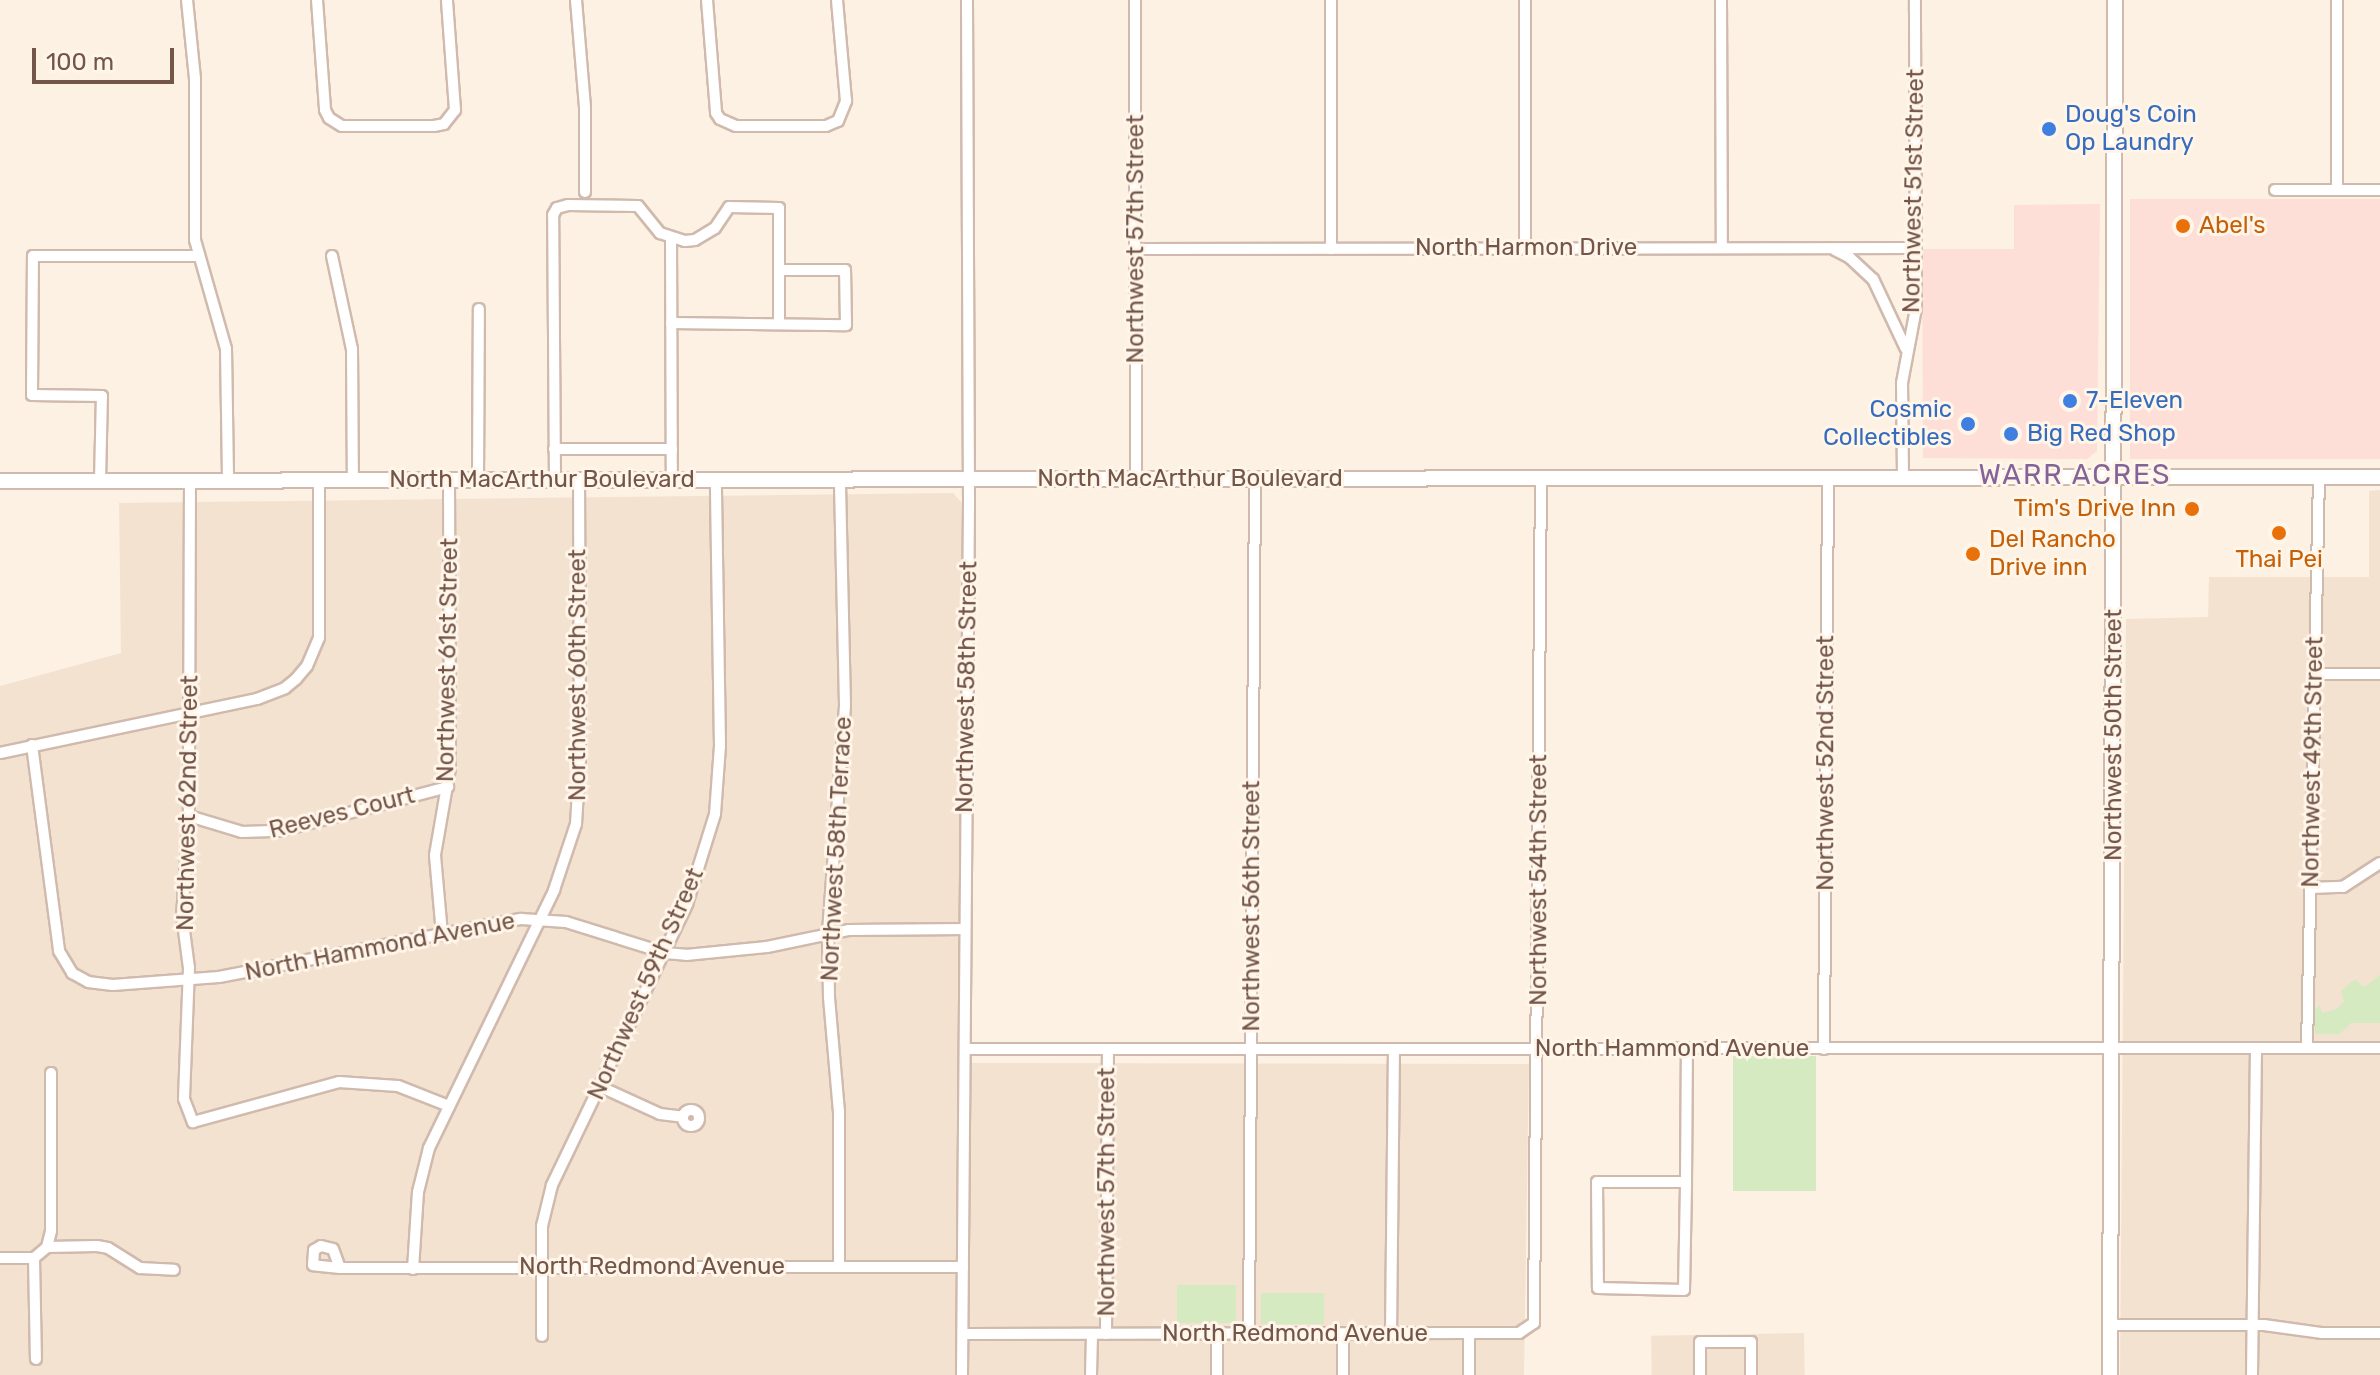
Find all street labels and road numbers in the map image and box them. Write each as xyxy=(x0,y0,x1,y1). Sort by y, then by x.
street label: Northwest 51st Street xyxy=(1897,69,1931,313)
street label: Northwest 57th Street xyxy=(1122,114,1150,364)
street label: North Harmon Drive xyxy=(1415,234,1637,262)
street label: North MacArthur Boulevard xyxy=(1037,465,1343,493)
street label: North MacArthur Boulevard xyxy=(389,466,695,494)
street label: Northwest 61st Street xyxy=(431,538,465,782)
street label: Northwest 60th Street xyxy=(564,549,592,801)
street label: Northwest 58th Street xyxy=(950,561,984,813)
street label: Northwest 50th Street xyxy=(2100,609,2128,861)
street label: Northwest 52nd Street xyxy=(1812,635,1840,891)
street label: Northwest 49th Street xyxy=(2296,636,2330,888)
street label: Northwest 62nd Street xyxy=(171,675,205,931)
street label: Northwest 58th Terrace xyxy=(816,716,858,982)
street label: Northwest 54th Street xyxy=(1525,754,1553,1006)
street label: Northwest 56th Street xyxy=(1238,780,1266,1032)
street label: Reeves Court xyxy=(266,781,418,845)
street label: Northwest 59th Street xyxy=(582,863,710,1105)
street label: North Hammond Avenue xyxy=(242,907,518,987)
street label: North Hammond Avenue xyxy=(1534,1035,1810,1063)
street label: Northwest 57th Street xyxy=(1093,1067,1121,1317)
street label: North Redmond Avenue xyxy=(519,1253,785,1281)
street label: North Redmond Avenue xyxy=(1162,1320,1428,1348)

